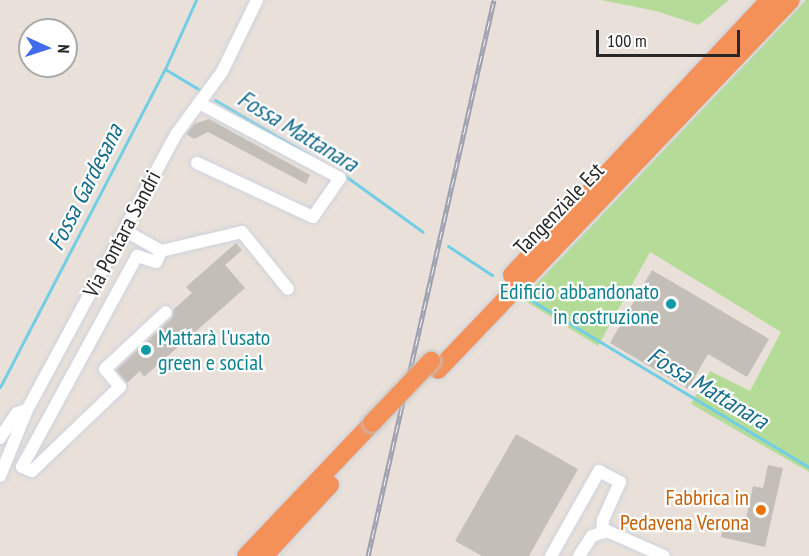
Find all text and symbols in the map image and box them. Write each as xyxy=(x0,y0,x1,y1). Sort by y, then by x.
north arrow xyxy=(18,18,78,78)
scale bar xyxy=(599,18,743,56)
text: 100 m xyxy=(607,29,647,52)
text: N xyxy=(54,44,74,54)
water label: Fossa Mattanara xyxy=(233,84,363,178)
water label: Fossa Gardesana xyxy=(41,119,129,255)
street label: Tangenziale Est xyxy=(509,157,609,261)
street label: Via Pontara Sandri xyxy=(78,166,166,302)
place label: Edificio abbandonato in costruzione xyxy=(500,278,659,330)
marker: Edificio abbandonato in costruzione xyxy=(664,297,678,311)
place label: Mattarà l'usato green e social xyxy=(158,324,270,376)
water label: Fossa Mattanara xyxy=(643,341,773,435)
marker: Mattarà l'usato green e social xyxy=(139,343,153,357)
place label: Fabbrica in Pedavena Verona xyxy=(619,484,749,536)
marker: Fabbrica in Pedavena Verona xyxy=(754,503,768,517)

